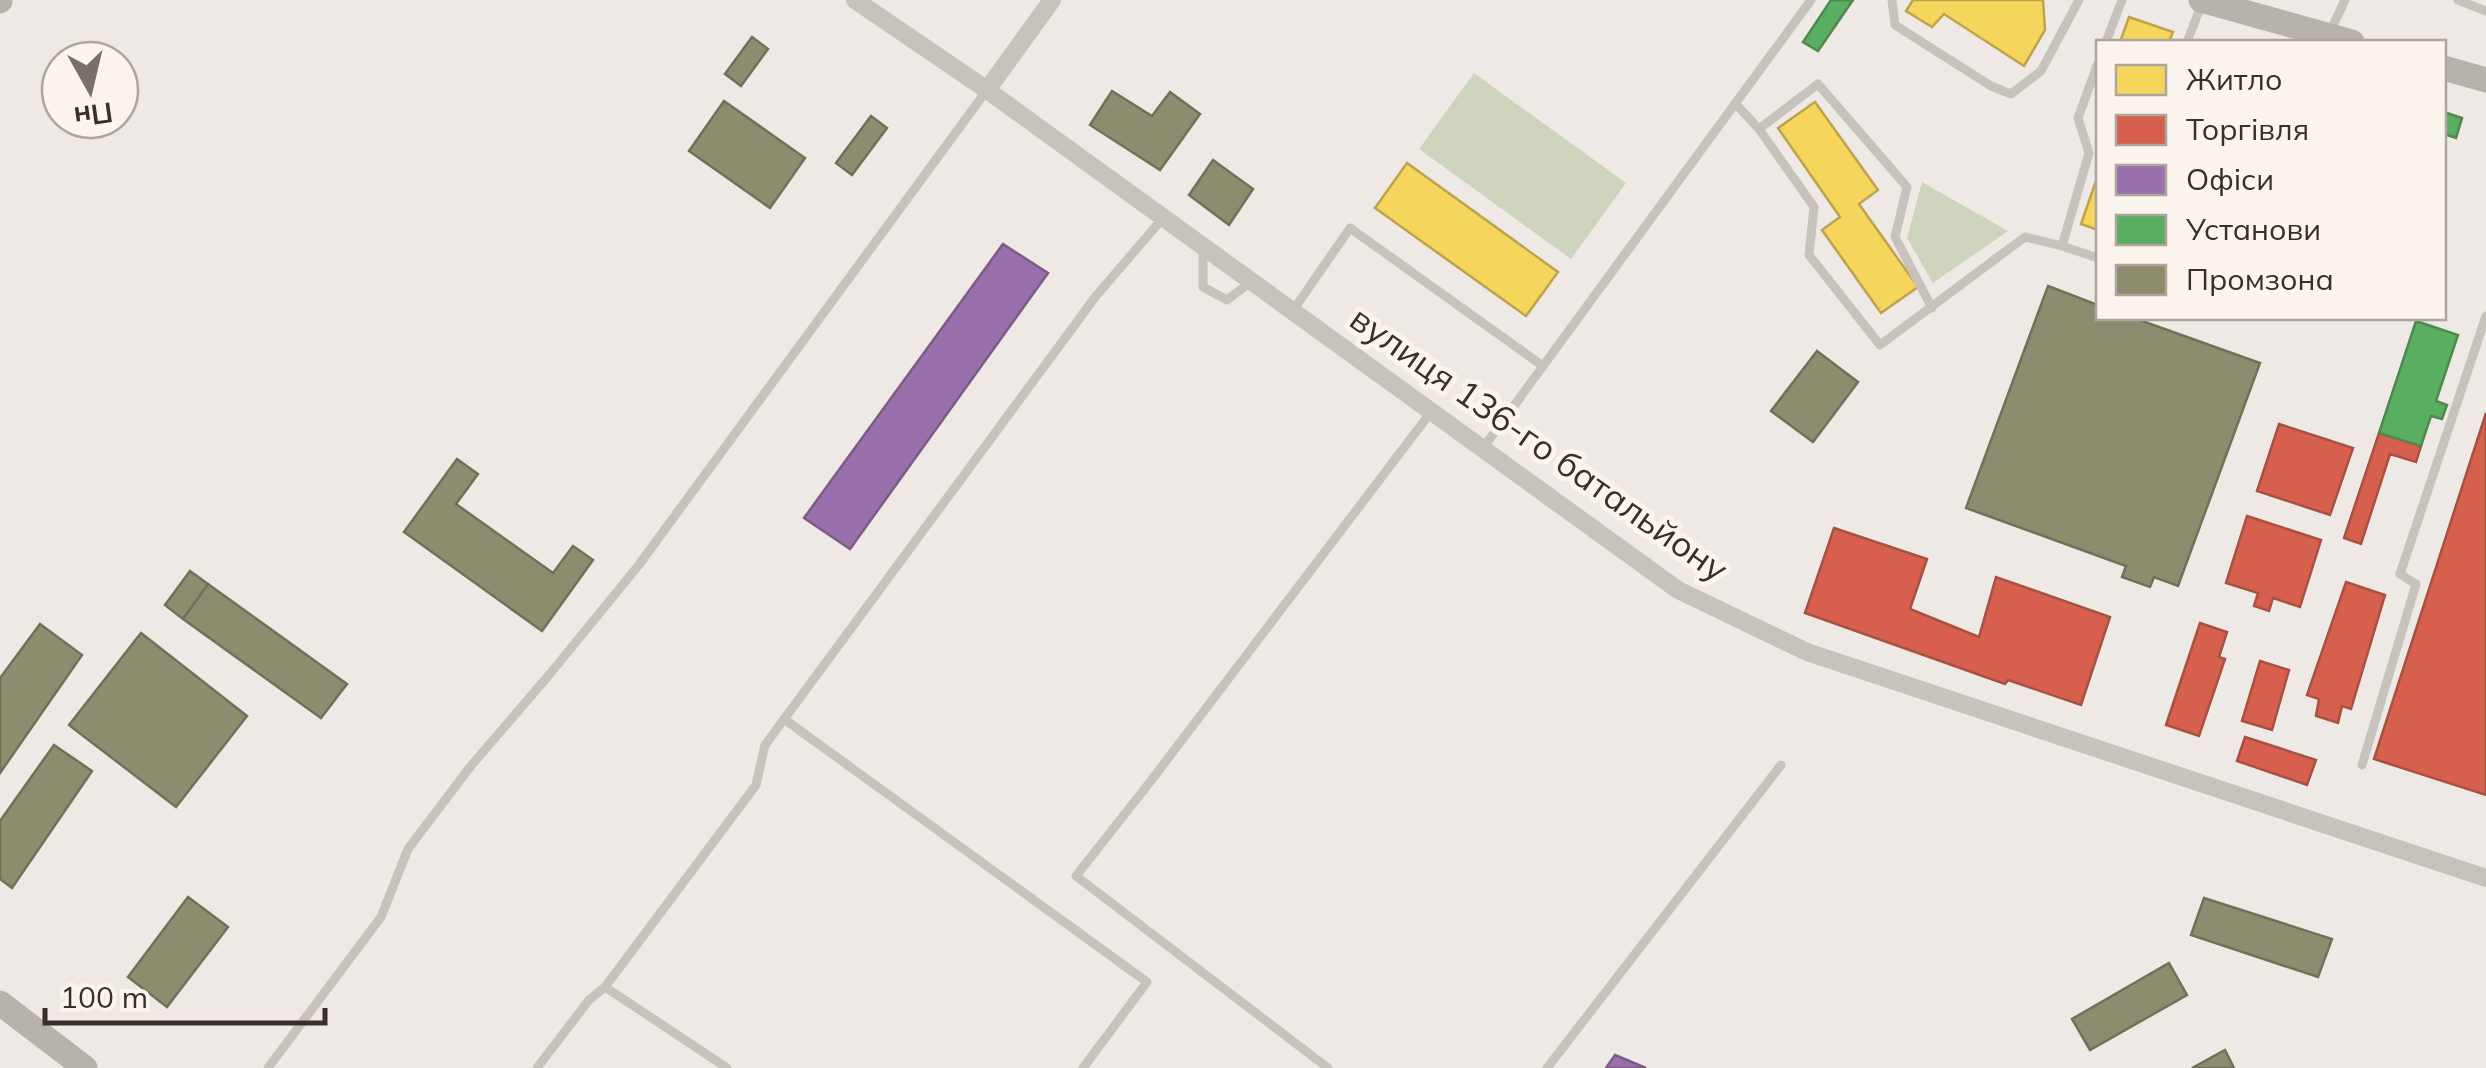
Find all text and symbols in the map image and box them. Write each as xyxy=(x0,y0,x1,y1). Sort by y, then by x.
north arrow xyxy=(40,40,140,140)
legend xyxy=(2096,40,2446,320)
text: Житло xyxy=(2186,60,2282,98)
text: Пн xyxy=(72,95,115,135)
text: Торгівля xyxy=(2186,110,2309,148)
text: Офіси xyxy=(2186,160,2274,198)
text: Установи xyxy=(2185,210,2321,248)
text: Промзона xyxy=(2186,260,2334,298)
street label: вулиця 136-го батальйону xyxy=(1342,296,1737,591)
scale bar xyxy=(45,963,325,1025)
text: 100 m xyxy=(60,978,148,1016)

